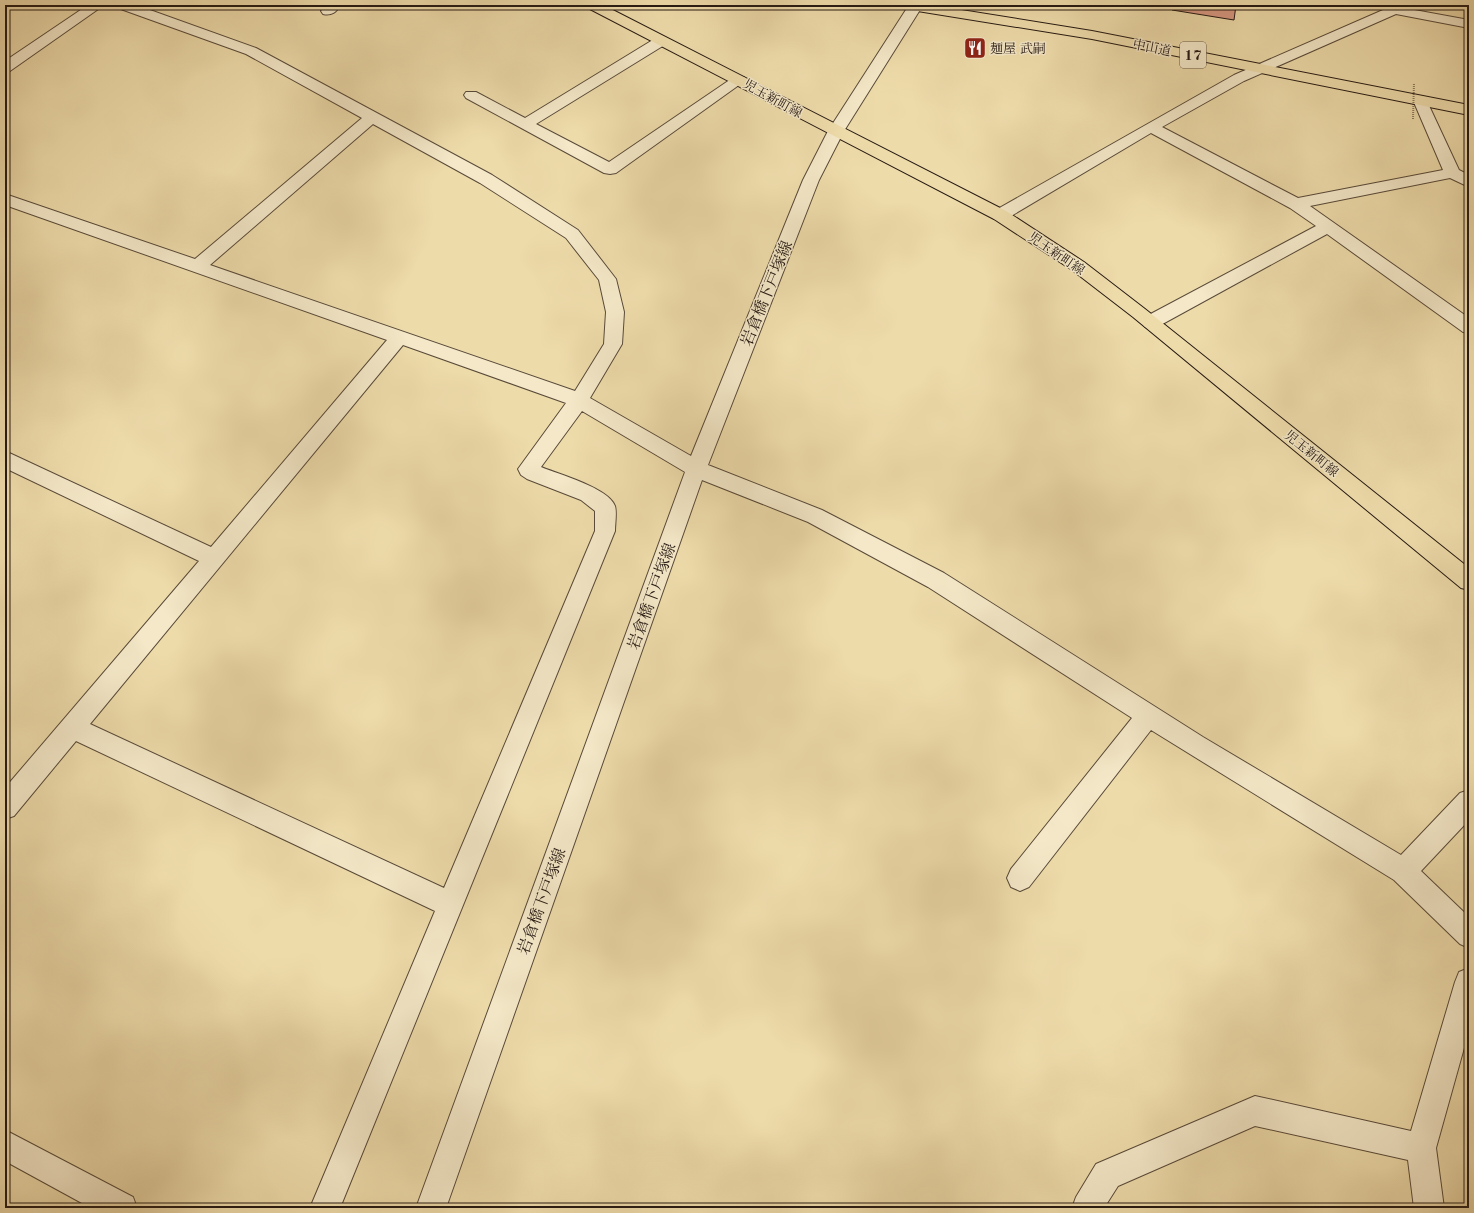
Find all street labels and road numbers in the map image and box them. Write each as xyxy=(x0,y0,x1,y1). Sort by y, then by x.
street label: 中山道 xyxy=(1131,37,1172,59)
road number: 17 xyxy=(1180,42,1206,68)
street label: 児玉新町線 xyxy=(741,77,804,121)
street label: 児玉新町線 xyxy=(1026,230,1087,278)
street label: 岩倉橋下戸塚線 xyxy=(738,238,796,349)
street label: 児玉新町線 xyxy=(1282,428,1341,480)
street label: 岩倉橋下戸塚線 xyxy=(624,541,680,652)
street label: 岩倉橋下戸塚線 xyxy=(514,846,570,957)

